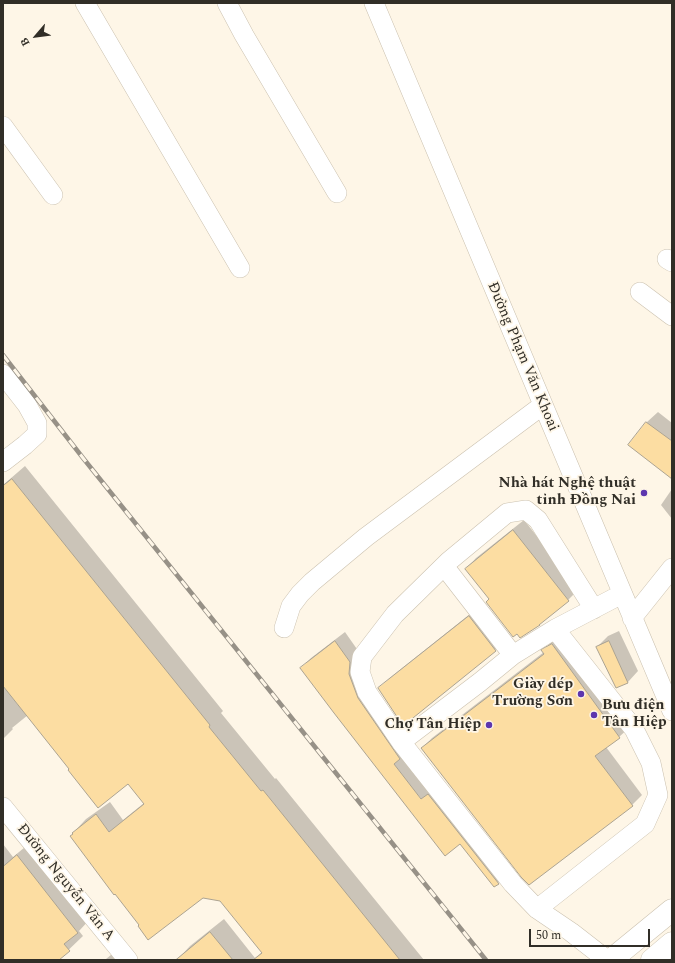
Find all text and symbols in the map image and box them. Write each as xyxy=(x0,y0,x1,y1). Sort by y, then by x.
north arrow xyxy=(16,16,56,56)
text: B xyxy=(16,34,34,49)
street label: Đường Phạm Văn Khoai xyxy=(482,280,562,434)
place label: Nhà hát Nghệ thuật tỉnh Đồng Nai xyxy=(499,475,636,510)
marker: Nhà hát Nghệ thuật tỉnh Đồng Nai xyxy=(639,488,649,498)
place label: Giày dép Trường Sơn xyxy=(492,676,573,711)
marker: Giày dép Trường Sơn xyxy=(576,689,586,699)
place label: Bưu điện Tân Hiệp xyxy=(602,697,667,732)
marker: Bưu điện Tân Hiệp xyxy=(589,710,599,720)
place label: Chợ Tân Hiệp xyxy=(384,716,481,734)
marker: Chợ Tân Hiệp xyxy=(484,720,494,730)
street label: Đường Nguyễn Văn A xyxy=(12,821,118,945)
scale bar xyxy=(531,921,652,947)
text: 50 m xyxy=(536,926,561,945)

